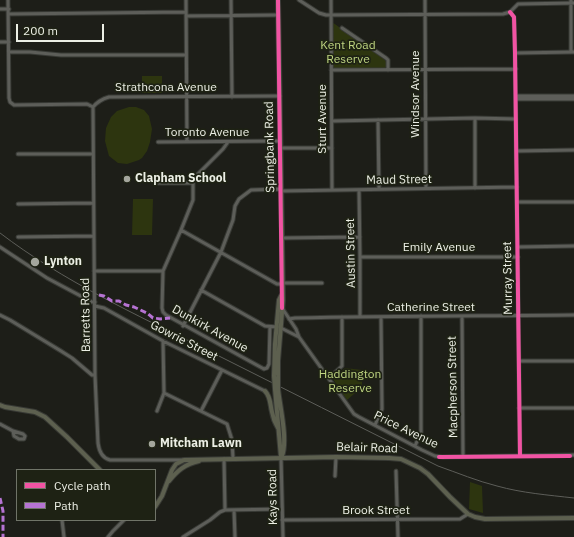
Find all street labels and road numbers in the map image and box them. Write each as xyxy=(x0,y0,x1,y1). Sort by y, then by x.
street label: Windsor Avenue xyxy=(409,50,423,138)
street label: Strathcona Avenue xyxy=(115,81,217,95)
street label: Sturt Avenue xyxy=(316,84,330,154)
street label: Springbank Road xyxy=(262,101,278,193)
street label: Toronto Avenue xyxy=(165,126,249,140)
street label: Maud Street xyxy=(366,172,432,188)
street label: Austin Street xyxy=(343,218,359,288)
street label: Emily Avenue xyxy=(403,241,475,255)
street label: Murray Street xyxy=(500,241,516,315)
street label: Barretts Road xyxy=(78,278,94,352)
street label: Catherine Street xyxy=(387,301,475,315)
street label: Dunkirk Avenue xyxy=(169,302,251,356)
street label: Gowrie Street xyxy=(148,318,220,364)
street label: Macpherson Street xyxy=(445,336,461,438)
street label: Price Avenue xyxy=(371,408,441,452)
street label: Belair Road xyxy=(336,440,398,456)
street label: Kays Road xyxy=(265,469,281,525)
street label: Brook Street xyxy=(342,504,410,518)

